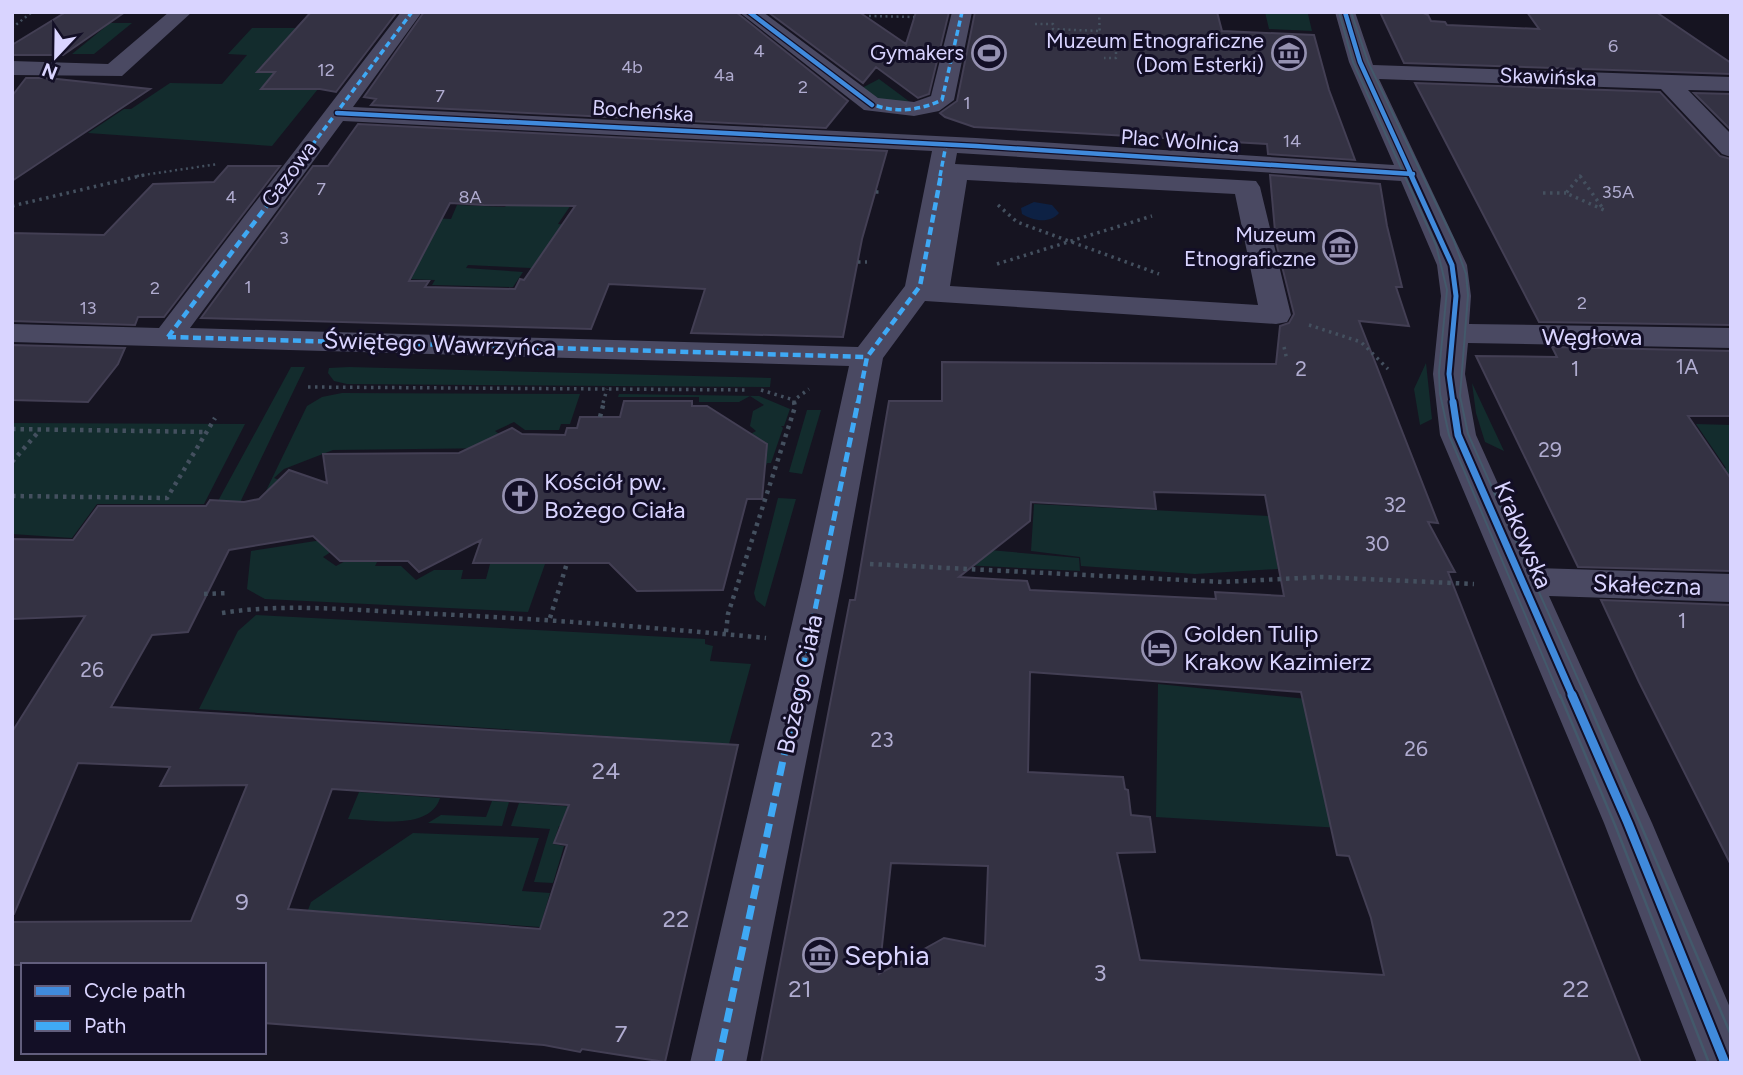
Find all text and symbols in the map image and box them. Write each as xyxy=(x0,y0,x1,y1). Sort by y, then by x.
north arrow xyxy=(21,21,91,91)
place label: Muzeum Etnograficzne (Dom Esterki) xyxy=(1046,28,1264,77)
sports icon: Gymakers xyxy=(970,34,1008,72)
museum icon: Muzeum Etnograficzne (Dom Esterki) xyxy=(1270,34,1308,72)
house number: 6 xyxy=(1608,35,1618,57)
house number: 4 xyxy=(753,40,765,62)
place label: Gymakers xyxy=(870,40,964,65)
house number: 4b xyxy=(621,56,643,78)
text: N xyxy=(39,58,61,85)
house number: 12 xyxy=(317,59,335,81)
street label: Skawińska xyxy=(1499,62,1597,91)
house number: 4a xyxy=(714,64,734,86)
house number: 2 xyxy=(798,76,808,98)
house number: 7 xyxy=(435,85,445,107)
house number: 1 xyxy=(963,92,971,114)
street label: Bocheńska xyxy=(591,94,695,127)
street label: Plac Wolnica xyxy=(1120,124,1240,157)
house number: 14 xyxy=(1283,130,1301,152)
street label: Gazowa xyxy=(256,136,321,211)
house number: 7 xyxy=(316,178,326,200)
house number: 35A xyxy=(1602,181,1634,203)
house number: 4 xyxy=(225,186,237,208)
house number: 8A xyxy=(458,186,482,208)
place label: Muzeum Etnograficzne xyxy=(1184,222,1316,271)
house number: 3 xyxy=(279,227,289,249)
museum icon: Muzeum Etnograficzne xyxy=(1321,228,1359,266)
house number: 1 xyxy=(244,276,252,298)
house number: 2 xyxy=(150,277,160,299)
house number: 2 xyxy=(1577,292,1587,314)
house number: 13 xyxy=(79,297,97,319)
street label: Węgłowa xyxy=(1542,322,1642,351)
street label: Świętego Wawrzyńca xyxy=(323,325,557,362)
house number: 1A xyxy=(1676,354,1698,379)
house number: 2 xyxy=(1295,356,1307,381)
house number: 1 xyxy=(1571,356,1579,381)
house number: 29 xyxy=(1538,437,1562,462)
place label: Kościół pw. Bożego Ciała xyxy=(544,467,686,524)
church icon: Kościół pw. Bożego Ciała xyxy=(501,477,539,515)
street label: Krakowska xyxy=(1488,477,1559,593)
house number: 32 xyxy=(1383,492,1407,517)
house number: 30 xyxy=(1365,531,1389,556)
street label: Skałeczna xyxy=(1592,568,1702,601)
house number: 1 xyxy=(1678,608,1686,633)
street label: Bożego Ciała xyxy=(771,612,828,756)
place label: Golden Tulip Krakow Kazimierz xyxy=(1184,619,1372,676)
hotel icon: Golden Tulip Krakow Kazimierz xyxy=(1140,629,1178,667)
house number: 26 xyxy=(80,657,104,682)
house number: 23 xyxy=(870,727,894,752)
house number: 26 xyxy=(1404,736,1428,761)
house number: 24 xyxy=(592,756,620,785)
house number: 9 xyxy=(235,887,249,916)
house number: 22 xyxy=(663,904,689,933)
museum icon: Sephia xyxy=(801,936,839,974)
place label: Sephia xyxy=(844,938,929,972)
house number: 3 xyxy=(1093,958,1107,987)
legend xyxy=(21,963,266,1054)
house number: 21 xyxy=(788,974,812,1003)
house number: 22 xyxy=(1563,974,1589,1003)
text: Cycle path xyxy=(84,978,185,1003)
text: Path xyxy=(84,1013,126,1038)
house number: 7 xyxy=(615,1019,628,1048)

